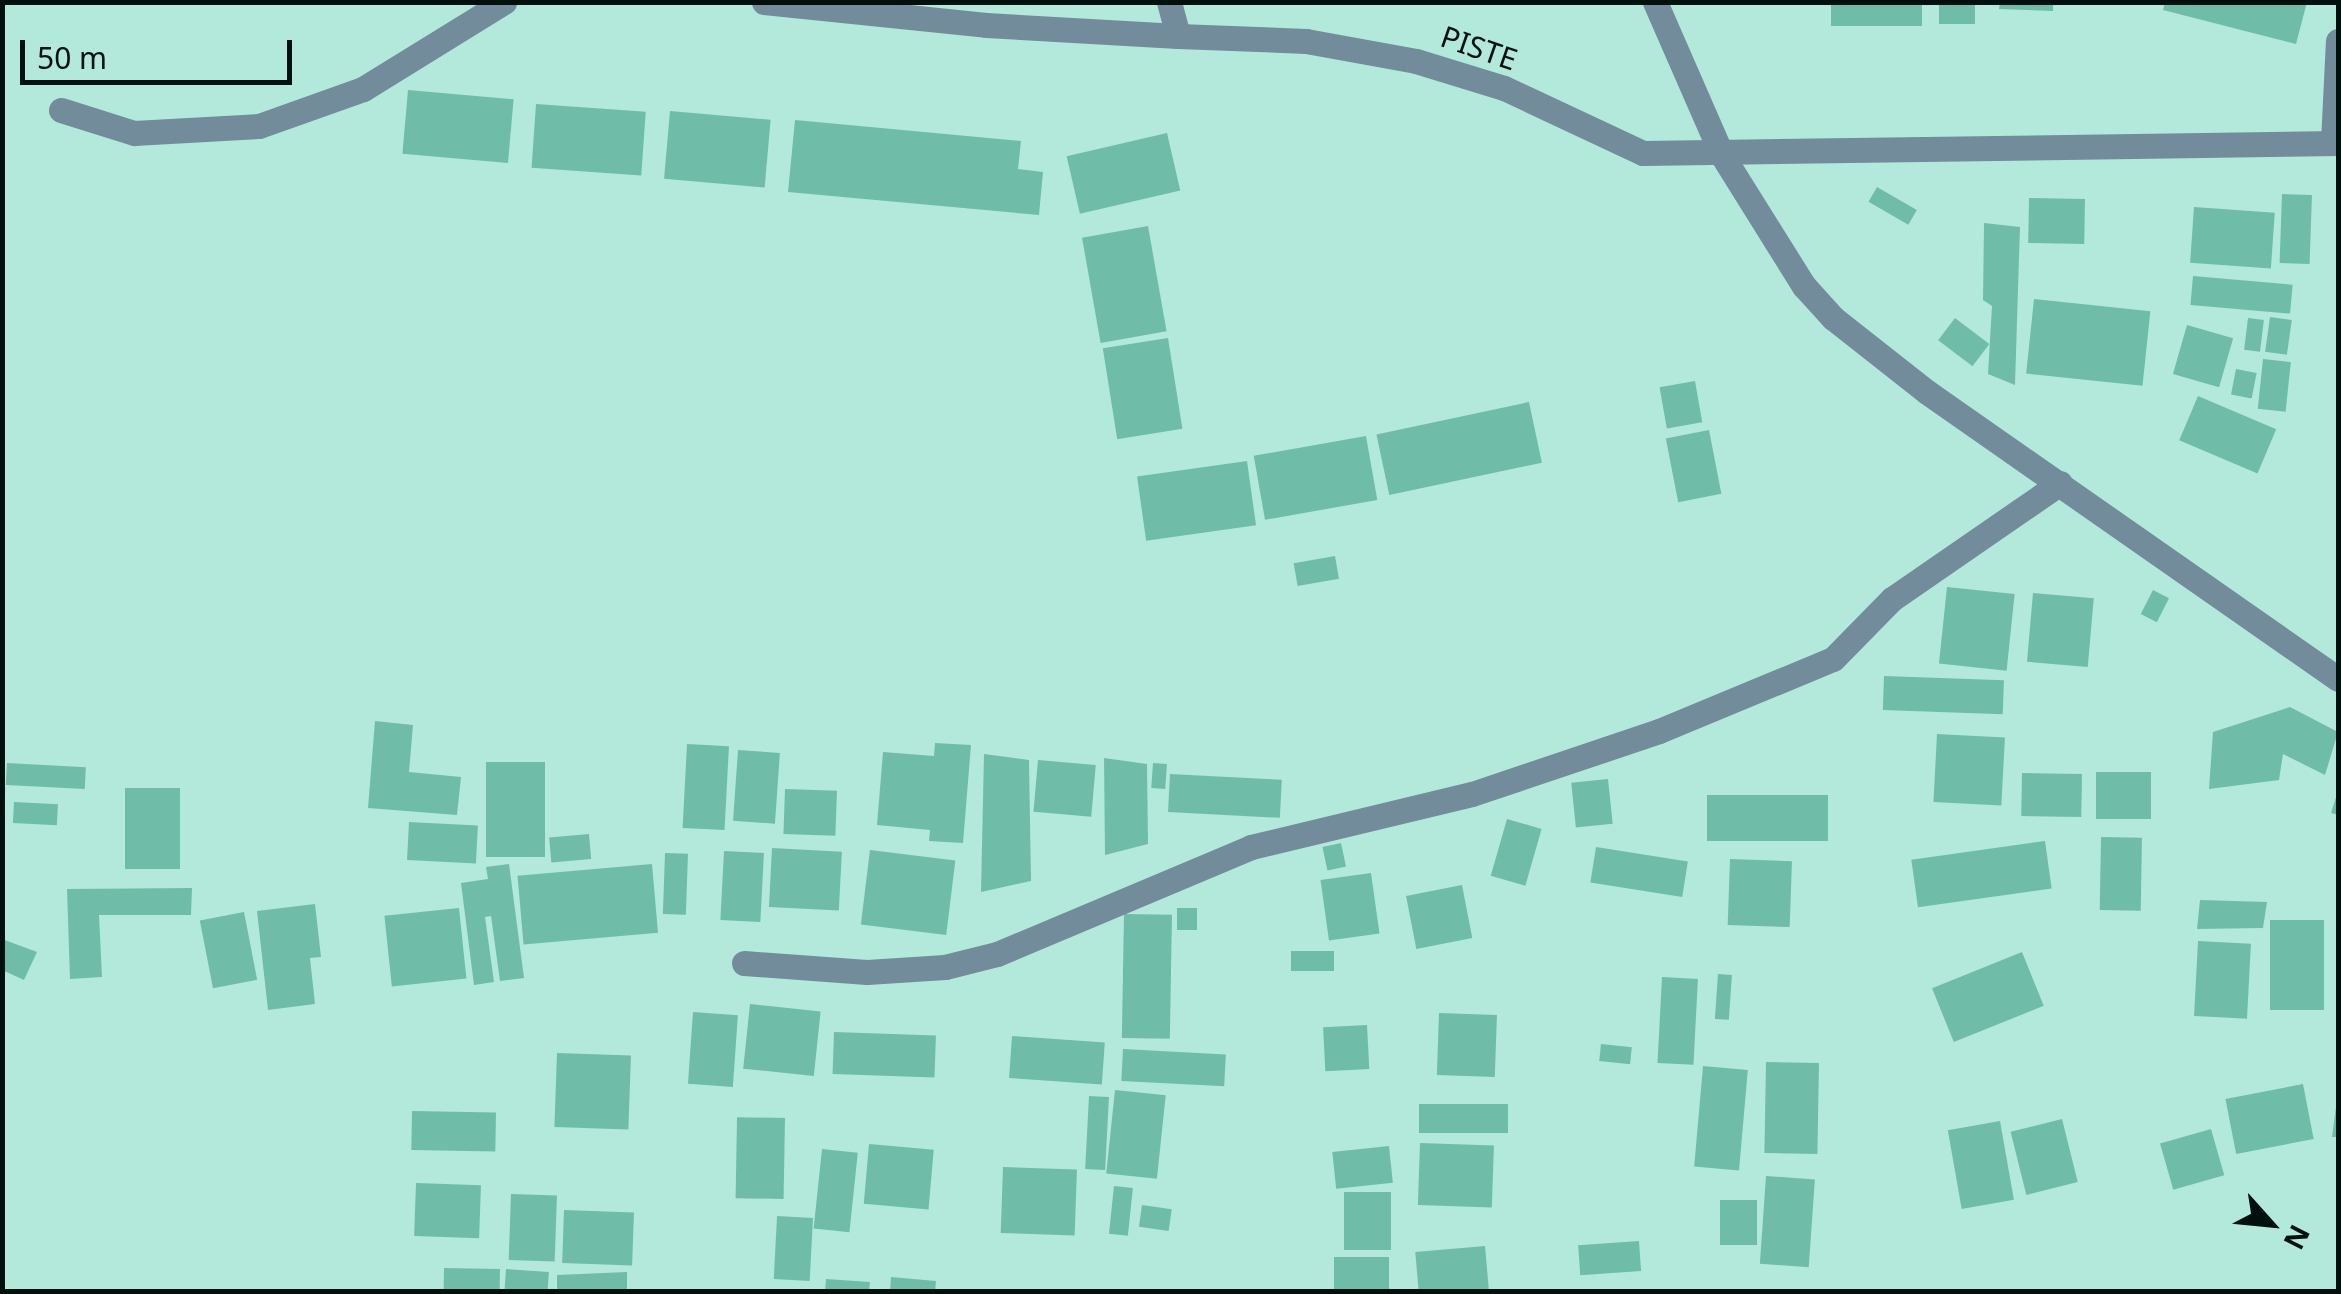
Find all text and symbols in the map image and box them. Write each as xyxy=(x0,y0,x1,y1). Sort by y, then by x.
street label: PISTE xyxy=(1436,18,1522,78)
scale bar xyxy=(25,20,298,82)
text: 50 m xyxy=(37,37,107,78)
north arrow xyxy=(2221,1174,2321,1274)
text: N xyxy=(2276,1219,2320,1256)

